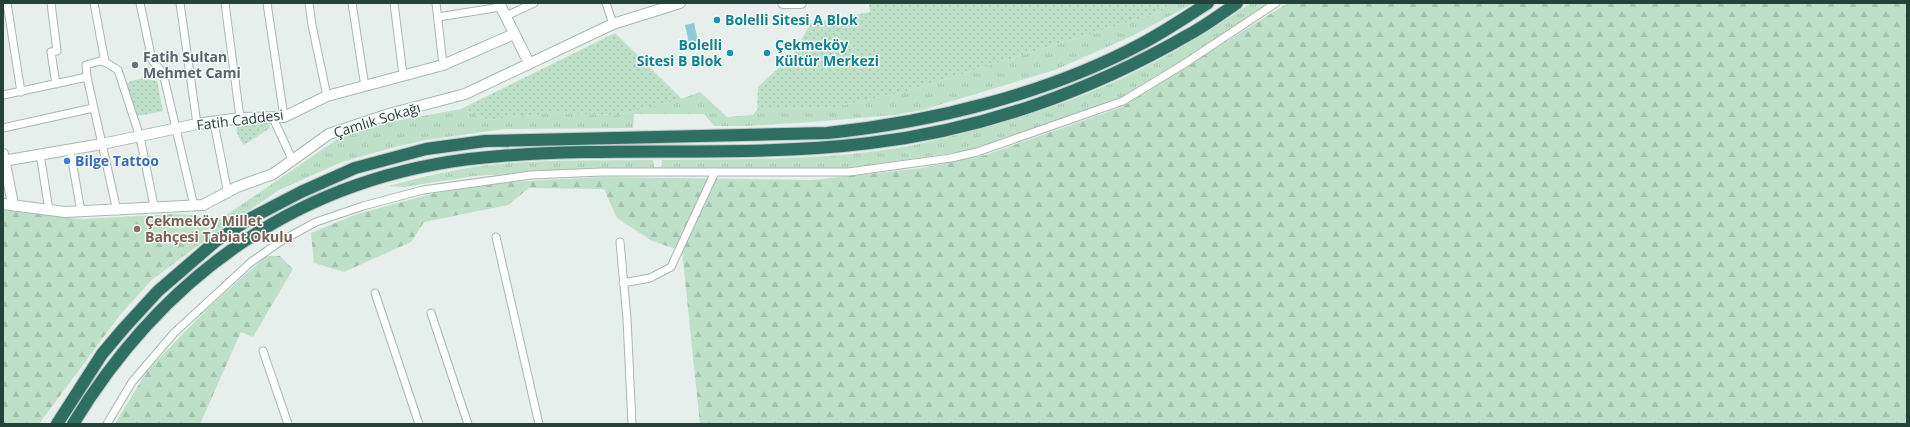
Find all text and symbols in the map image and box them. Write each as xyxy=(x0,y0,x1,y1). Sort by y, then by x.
place label: Bolelli Sitesi A Blok xyxy=(725,10,858,29)
marker: Bolelli Sitesi A Blok xyxy=(712,15,722,25)
place label: Bolelli Sitesi B Blok xyxy=(637,35,722,70)
place label: Çekmeköy Kültür Merkezi xyxy=(775,35,879,70)
place label: Fatih Sultan Mehmet Cami xyxy=(143,47,241,82)
marker: Bolelli Sitesi B Blok xyxy=(725,48,735,58)
marker: Çekmeköy Kültür Merkezi xyxy=(762,48,772,58)
marker: Fatih Sultan Mehmet Cami xyxy=(130,60,140,70)
street label: Çamlık Sokağı xyxy=(331,97,423,142)
street label: Fatih Caddesi xyxy=(195,105,285,134)
place label: Bilge Tattoo xyxy=(75,151,159,170)
marker: Bilge Tattoo xyxy=(62,156,72,166)
place label: Çekmeköy Millet Bahçesi Tabiat Okulu xyxy=(145,211,293,246)
marker: Çekmeköy Millet Bahçesi Tabiat Okulu xyxy=(132,224,142,234)

